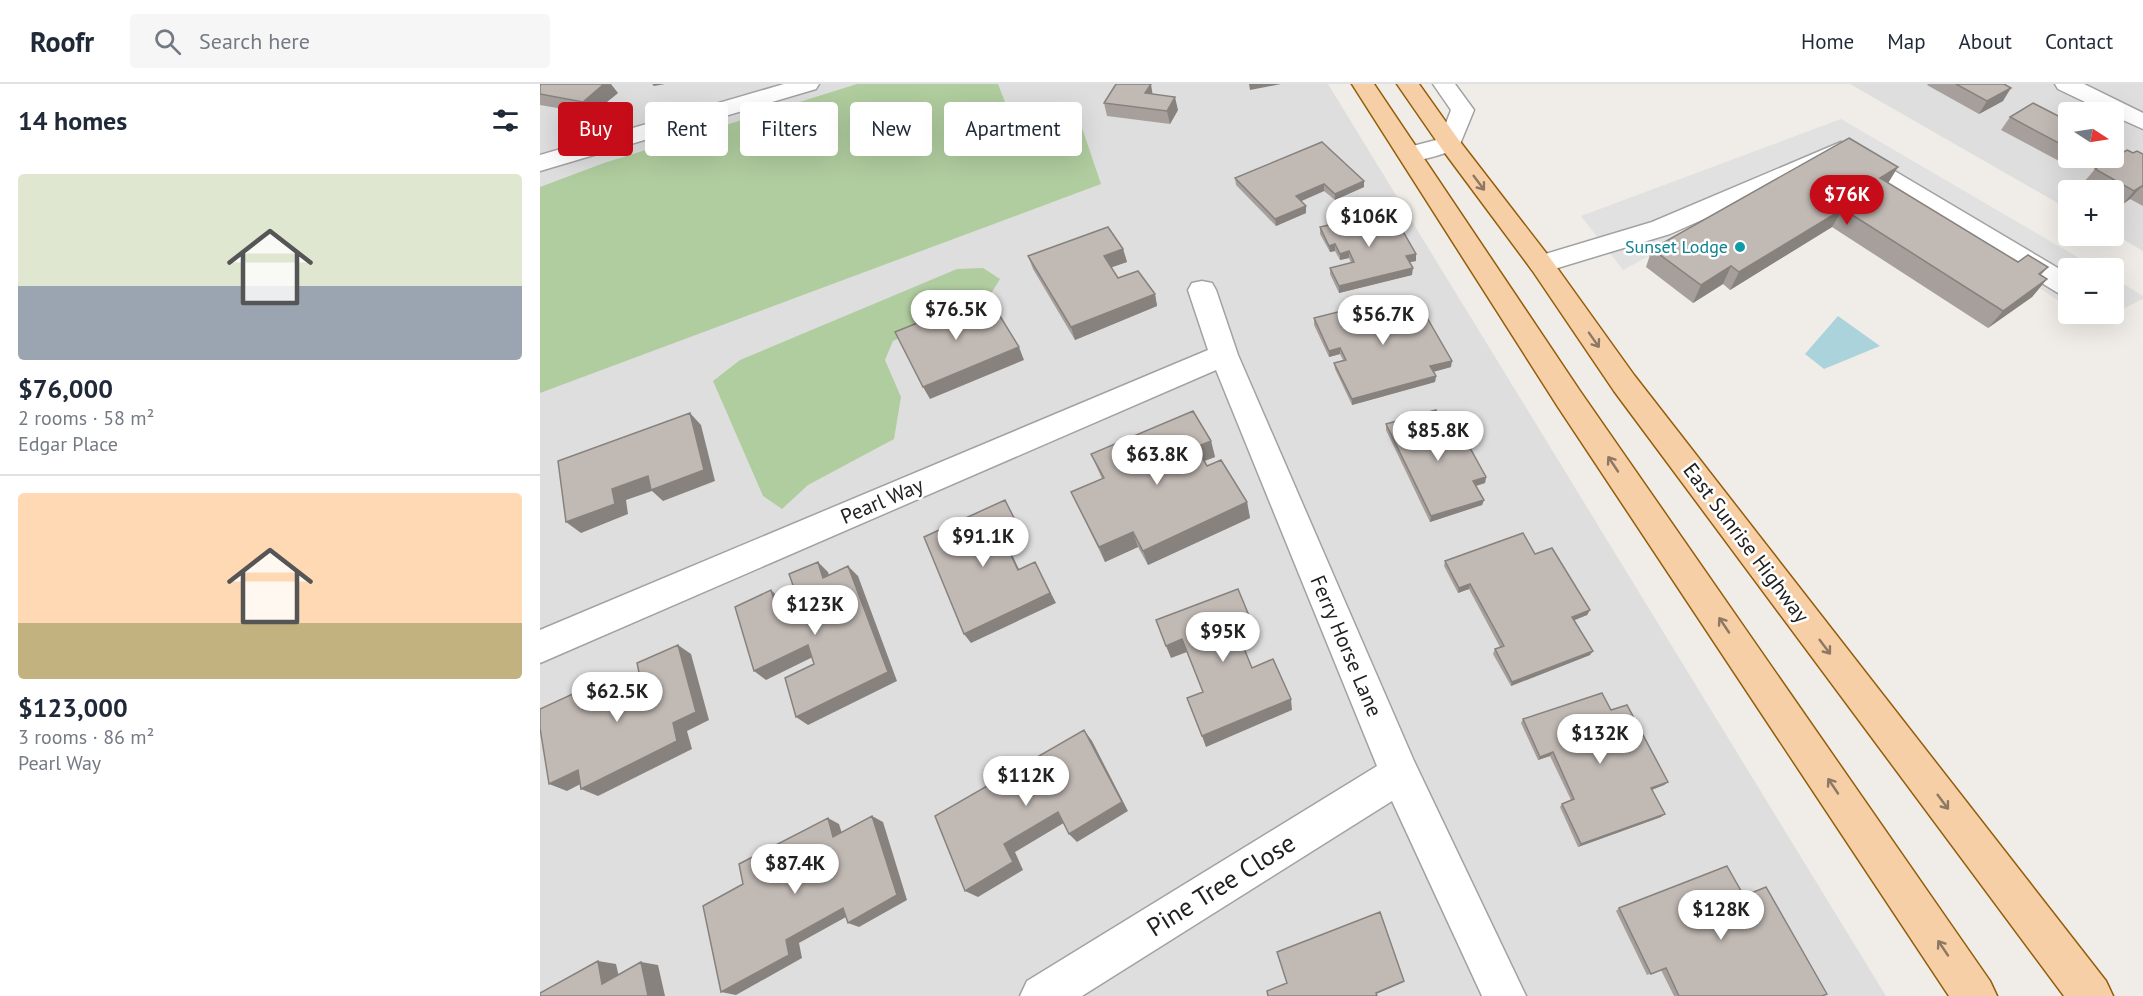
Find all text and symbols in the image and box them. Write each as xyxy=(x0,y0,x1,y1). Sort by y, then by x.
search box xyxy=(130,14,550,68)
text: Roofr xyxy=(30,23,94,60)
icon: search xyxy=(151,25,184,58)
text: Search here xyxy=(199,27,310,55)
text: Home xyxy=(1801,28,1854,55)
text: Map xyxy=(1887,28,1926,55)
text: About xyxy=(1959,28,2012,55)
text: Contact xyxy=(2045,28,2113,55)
chip: Buy xyxy=(558,102,633,156)
chip: Rent xyxy=(645,102,728,156)
chip: Filters xyxy=(740,102,838,156)
chip: New xyxy=(850,102,932,156)
chip: Apartment xyxy=(944,102,1082,156)
north arrow xyxy=(2058,102,2124,168)
map controls xyxy=(2058,102,2124,324)
text: 14 homes xyxy=(18,104,127,137)
icon: filters xyxy=(489,104,522,137)
one-way arrow xyxy=(1472,174,1485,190)
pin: $76K xyxy=(1811,175,1883,226)
button: + xyxy=(2058,180,2124,246)
text: $76K xyxy=(1824,181,1870,207)
pin: $106K xyxy=(1327,197,1411,248)
text: $106K xyxy=(1340,203,1398,229)
icon: home xyxy=(216,213,324,321)
place label: Sunset Lodge xyxy=(1625,235,1728,258)
marker: Sunset Lodge xyxy=(1733,240,1747,254)
button: − xyxy=(2058,258,2124,324)
pin: $76.5K xyxy=(907,290,1005,341)
pin: $56.7K xyxy=(1334,295,1432,346)
text: $76.5K xyxy=(925,296,987,322)
text: $56.7K xyxy=(1352,301,1414,327)
one-way arrow xyxy=(1588,331,1600,348)
text: $76,000 xyxy=(18,372,113,405)
text: 2 rooms · 58 m² xyxy=(18,405,154,431)
pin: $85.8K xyxy=(1389,411,1487,462)
text: $85.8K xyxy=(1407,417,1469,443)
text: Edgar Place xyxy=(18,431,118,457)
pin: $63.8K xyxy=(1108,435,1206,486)
text: $63.8K xyxy=(1126,441,1188,467)
one-way arrow xyxy=(1607,456,1619,473)
street label: East Sunrise Highway xyxy=(1677,457,1815,628)
street label: Pearl Way xyxy=(836,471,927,530)
pin: $91.1K xyxy=(934,517,1032,568)
text: $91.1K xyxy=(952,523,1014,549)
icon: home xyxy=(216,532,324,640)
street label: Ferry Horse Lane xyxy=(1305,571,1388,721)
pin: $123K xyxy=(773,585,857,636)
text: $123K xyxy=(786,591,844,617)
pin: $95K xyxy=(1187,612,1259,663)
one-way arrow xyxy=(1718,617,1730,634)
text: $95K xyxy=(1200,618,1246,644)
one-way arrow xyxy=(1819,638,1831,654)
pin: $62.5K xyxy=(568,672,666,723)
text: $62.5K xyxy=(586,678,648,704)
text: $123,000 xyxy=(18,691,128,724)
pin: $132K xyxy=(1558,714,1642,765)
text: $132K xyxy=(1571,720,1629,746)
text: 3 rooms · 86 m² xyxy=(18,724,154,750)
text: Pearl Way xyxy=(18,750,101,776)
pin: $112K xyxy=(984,756,1068,807)
text: $112K xyxy=(997,762,1055,788)
one-way arrow xyxy=(1827,778,1839,795)
one-way arrow xyxy=(1937,793,1950,809)
street label: Pine Tree Close xyxy=(1140,826,1301,943)
pin: $87.4K xyxy=(746,844,844,895)
text: $87.4K xyxy=(765,850,825,876)
pin: $128K xyxy=(1679,890,1763,941)
text: $128K xyxy=(1692,896,1750,922)
one-way arrow xyxy=(1936,939,1949,956)

